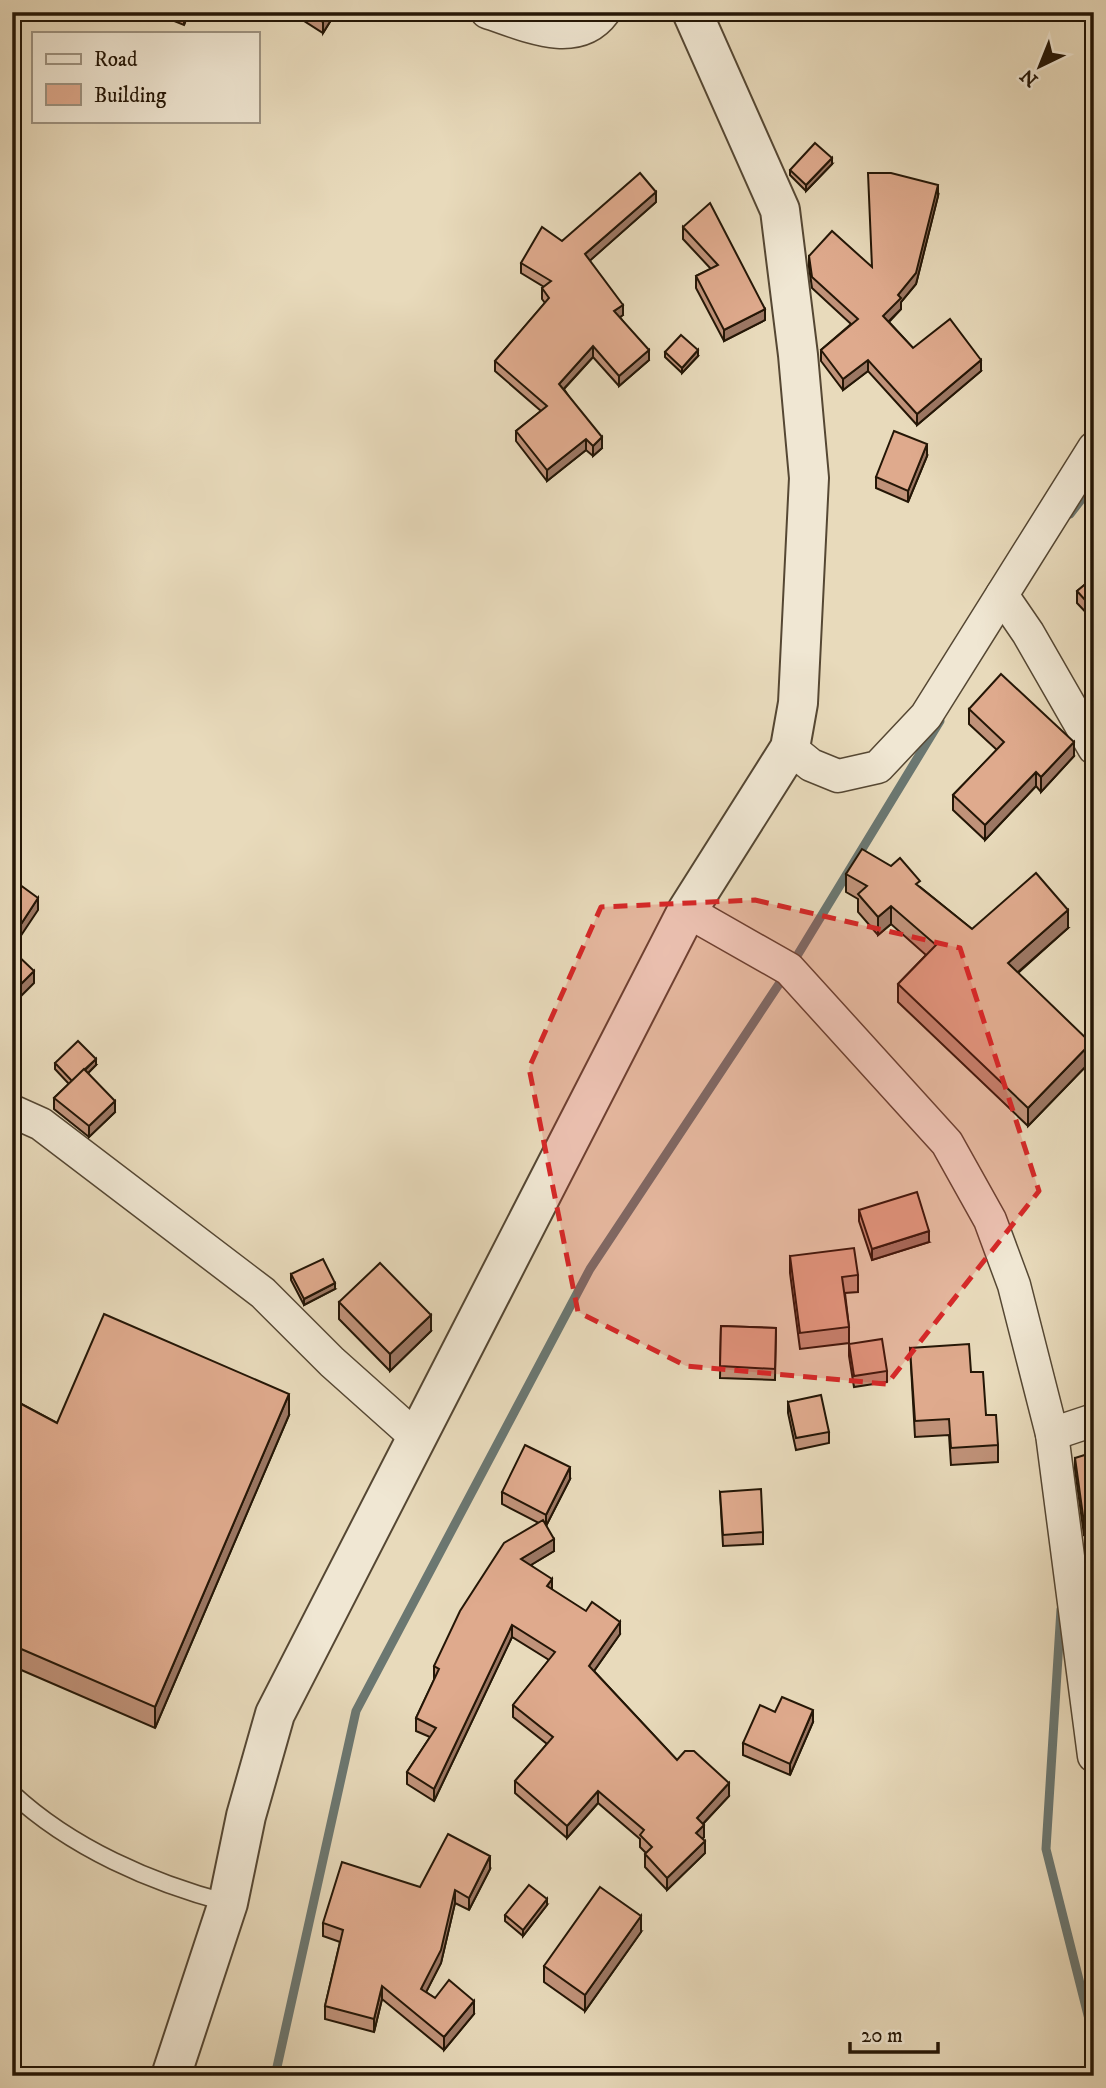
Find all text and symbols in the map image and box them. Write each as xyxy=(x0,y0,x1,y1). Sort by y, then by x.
legend xyxy=(32,32,259,122)
north arrow xyxy=(1004,32,1074,102)
text: Road xyxy=(94,47,138,73)
text: N xyxy=(1016,63,1043,91)
text: Building xyxy=(94,83,167,109)
scale bar xyxy=(850,2011,938,2055)
text: 20 m xyxy=(861,2023,903,2049)

